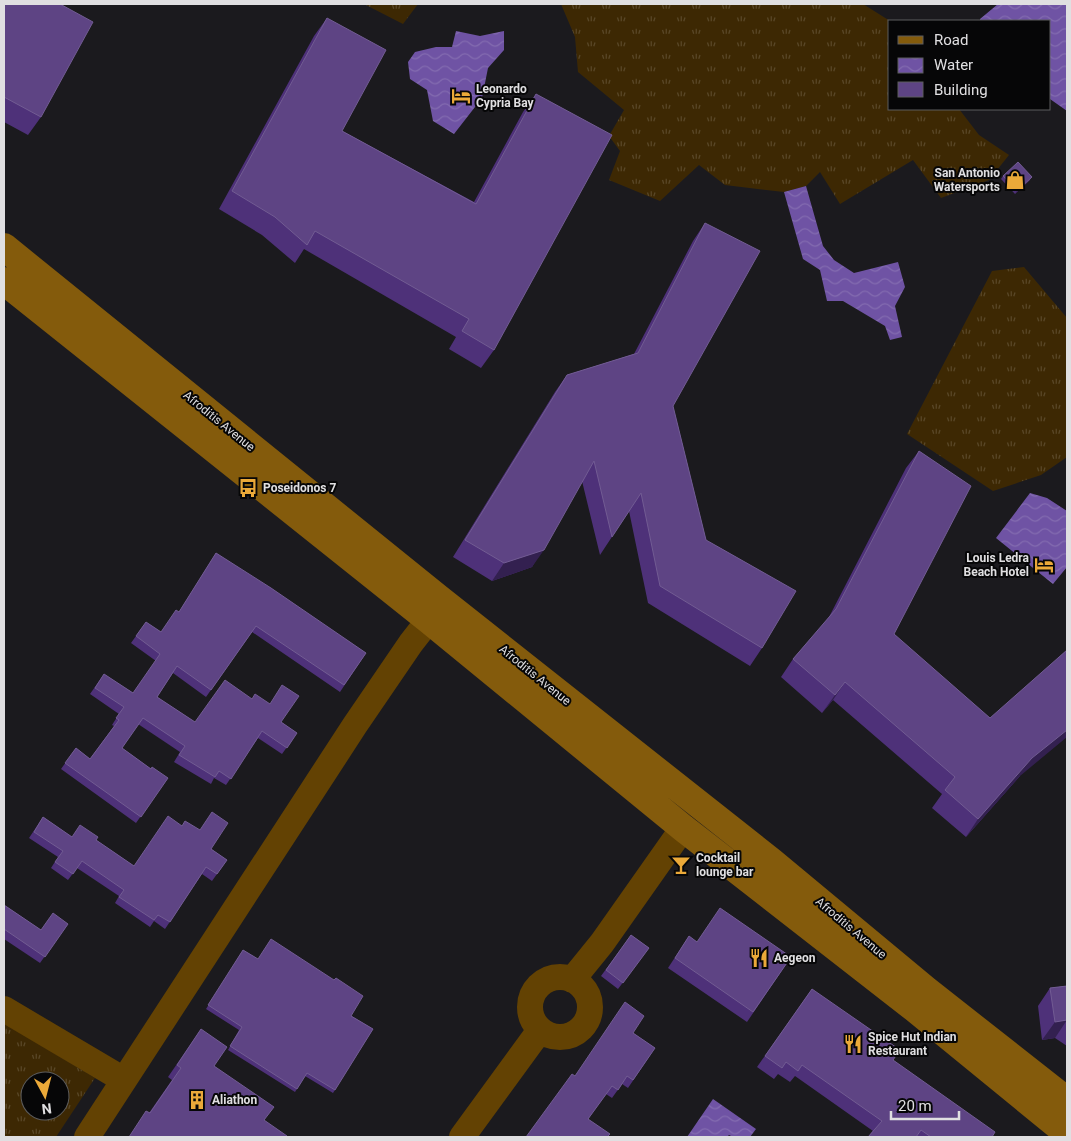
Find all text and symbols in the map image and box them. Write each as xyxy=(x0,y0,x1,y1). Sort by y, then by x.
legend xyxy=(888,20,1051,110)
text: Road xyxy=(934,31,968,49)
text: Water xyxy=(934,56,973,74)
text: Building xyxy=(934,81,988,99)
place label: Leonardo Cypria Bay xyxy=(476,82,535,110)
hotel icon: Leonardo Cypria Bay xyxy=(450,85,472,107)
place label: San Antonio Watersports xyxy=(934,166,1000,194)
shop icon: San Antonio Watersports xyxy=(1004,169,1026,191)
street label: Afroditis Avenue xyxy=(181,388,257,454)
bus stop icon: Poseidonos 7 xyxy=(237,477,259,499)
place label: Poseidonos 7 xyxy=(263,481,336,495)
place label: Louis Ledra Beach Hotel xyxy=(964,551,1030,579)
hotel icon: Louis Ledra Beach Hotel xyxy=(1033,554,1055,576)
street label: Afroditis Avenue xyxy=(497,642,573,708)
place label: Cocktail lounge bar xyxy=(696,851,754,879)
bar icon: Cocktail lounge bar xyxy=(670,854,692,876)
street label: Afroditis Avenue xyxy=(813,894,889,962)
restaurant icon: Aegeon xyxy=(748,947,770,969)
place label: Aegeon xyxy=(774,951,816,965)
place label: Spice Hut Indian Restaurant xyxy=(868,1030,957,1058)
restaurant icon: Spice Hut Indian Restaurant xyxy=(842,1033,864,1055)
north arrow xyxy=(20,1071,70,1121)
scale bar xyxy=(891,1088,958,1120)
building icon: Aliathon xyxy=(186,1089,208,1111)
place label: Aliathon xyxy=(212,1093,257,1107)
text: 20 m xyxy=(898,1097,932,1115)
text: N xyxy=(41,1100,52,1117)

